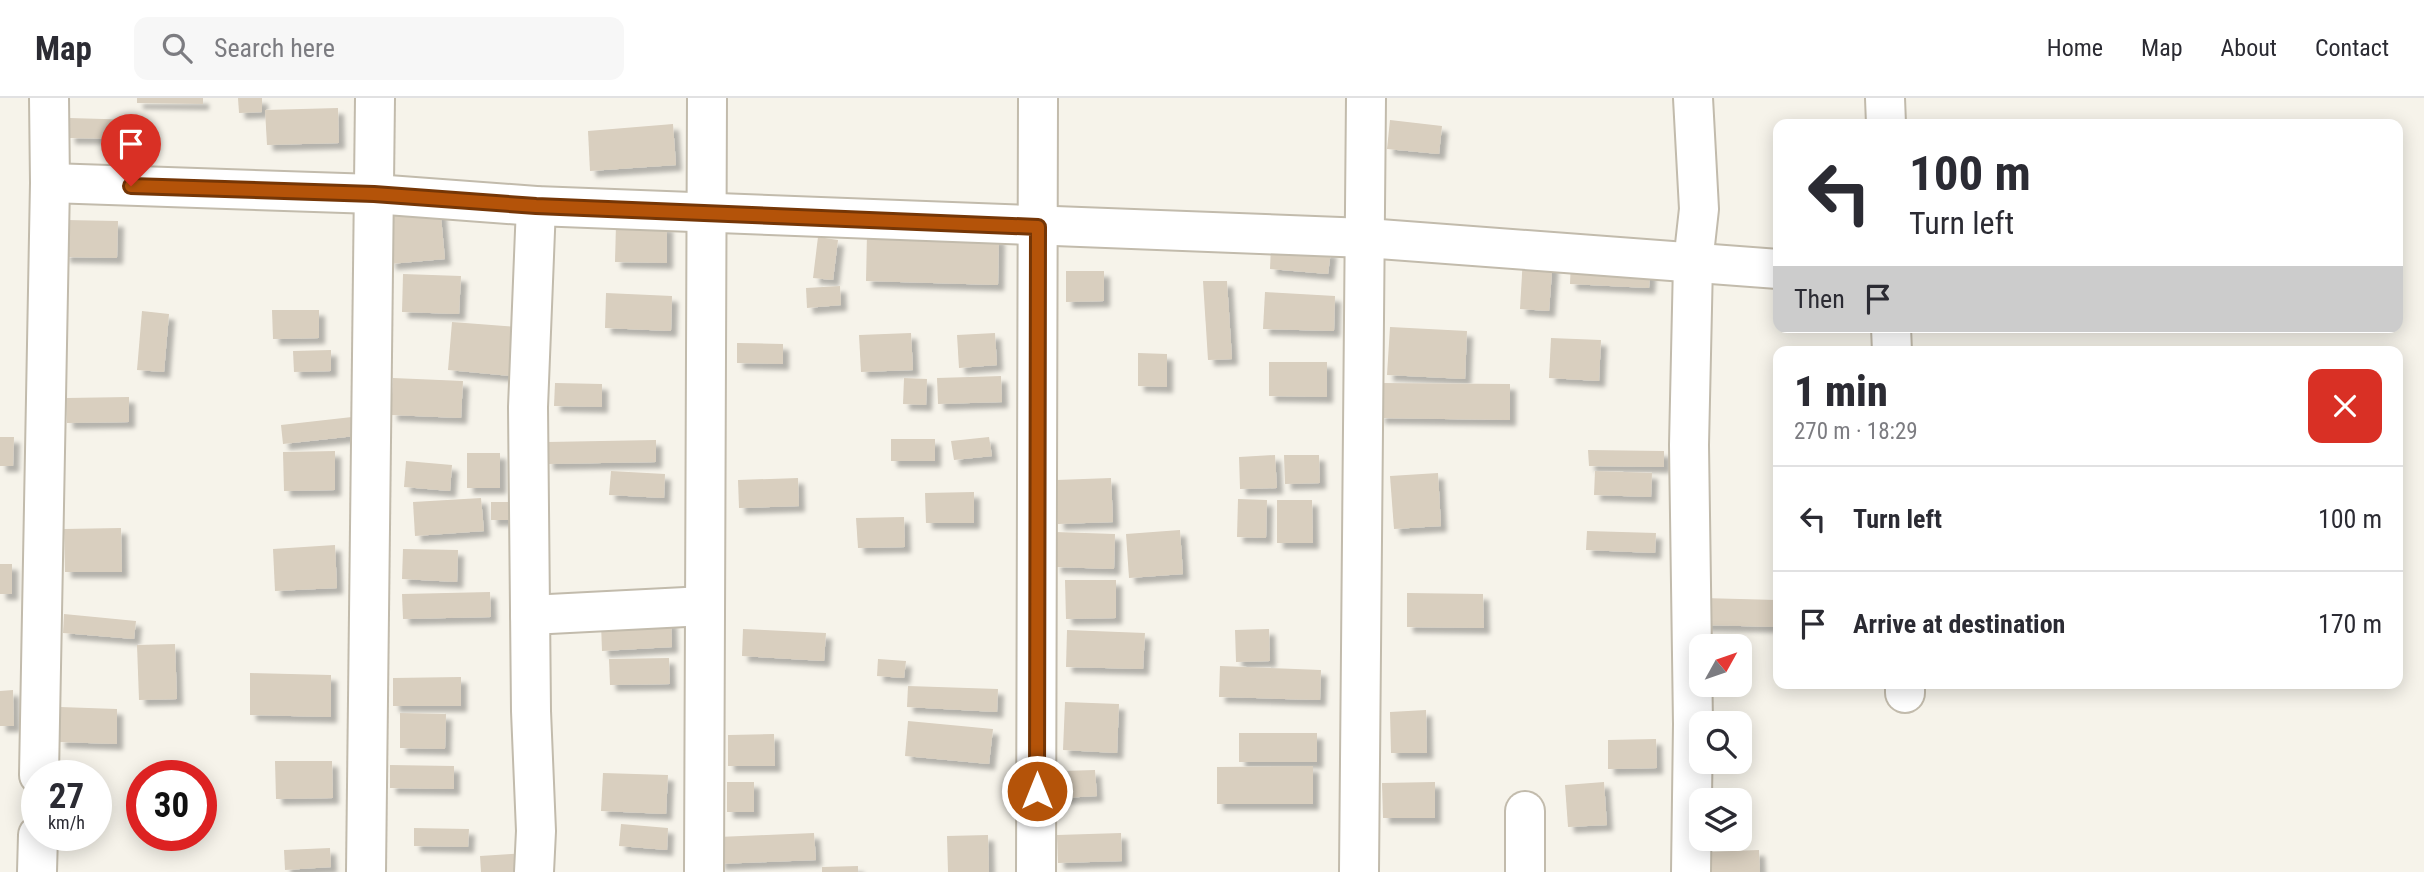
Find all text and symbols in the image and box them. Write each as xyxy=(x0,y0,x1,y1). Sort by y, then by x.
search box xyxy=(134,17,624,80)
text: Map xyxy=(35,29,92,68)
icon: search xyxy=(158,29,196,67)
text: Search here xyxy=(214,33,335,63)
text: Home xyxy=(2047,34,2103,62)
text: Map xyxy=(2141,34,2183,62)
text: About xyxy=(2221,34,2277,62)
text: Contact xyxy=(2315,34,2389,62)
pin xyxy=(101,114,161,186)
icon: arrive xyxy=(112,125,150,163)
text: 100 m xyxy=(1909,145,2031,202)
icon: left xyxy=(1794,147,1885,238)
text: Turn left xyxy=(1909,204,2014,242)
icon: arrive xyxy=(1859,280,1897,318)
text: Then xyxy=(1794,284,1845,314)
text: 1 min xyxy=(1794,367,1888,416)
button: close xyxy=(2308,369,2382,443)
text: 270 m · 18:29 xyxy=(1794,418,1918,445)
icon: left xyxy=(1794,500,1832,538)
text: Turn left xyxy=(1853,504,1942,534)
text: 100 m xyxy=(2318,504,2382,534)
icon: arrive xyxy=(1794,605,1832,643)
text: Arrive at destination xyxy=(1853,609,2065,639)
text: 170 m xyxy=(2318,609,2382,639)
north arrow xyxy=(1689,634,1752,696)
map controls xyxy=(1689,634,1752,851)
button: search xyxy=(1689,711,1752,774)
position arrow xyxy=(1000,754,1074,828)
speed limit sign: 30 xyxy=(126,760,217,851)
text: 27 xyxy=(49,776,84,817)
button: layers xyxy=(1689,788,1752,851)
text: km/h xyxy=(48,812,85,833)

